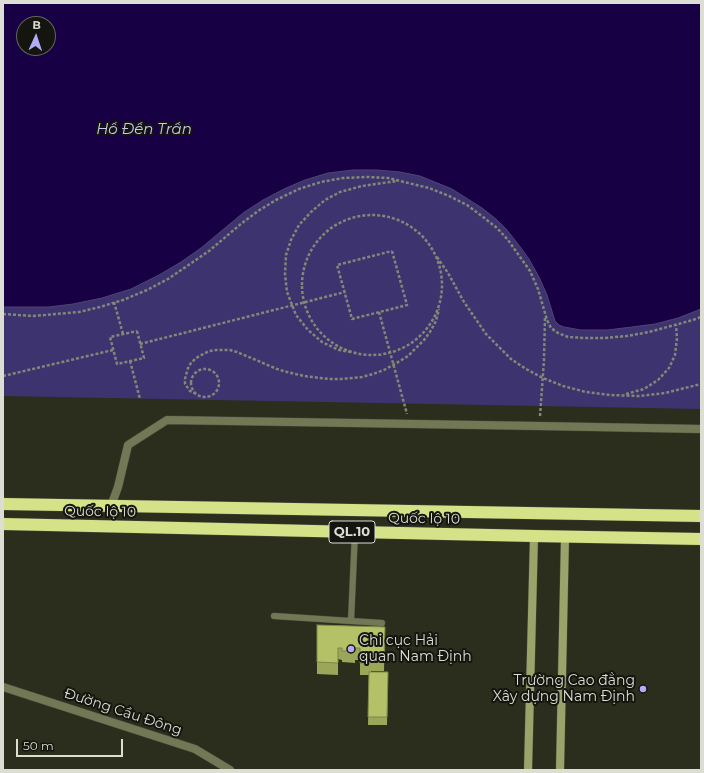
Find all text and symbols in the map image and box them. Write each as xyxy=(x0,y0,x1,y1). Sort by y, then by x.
north arrow xyxy=(16,16,56,56)
text: B xyxy=(32,18,41,32)
water label: Hồ Đền Trần xyxy=(96,121,192,139)
street label: Quốc lộ 10 xyxy=(64,503,136,521)
street label: Quốc lộ 10 xyxy=(388,510,460,528)
road number: QL.10 xyxy=(329,521,375,543)
place label: Chi cục Hải quan Nam Định xyxy=(359,633,472,666)
marker: Chi cục Hải quan Nam Định xyxy=(346,644,356,654)
place label: Trường Cao đẳng Xây dựng Nam Định xyxy=(493,673,635,706)
marker: Trường Cao đẳng Xây dựng Nam Định xyxy=(638,684,648,694)
street label: Đường Cầu Đông xyxy=(62,685,184,739)
scale bar xyxy=(18,731,125,757)
text: 50 m xyxy=(23,738,54,753)

